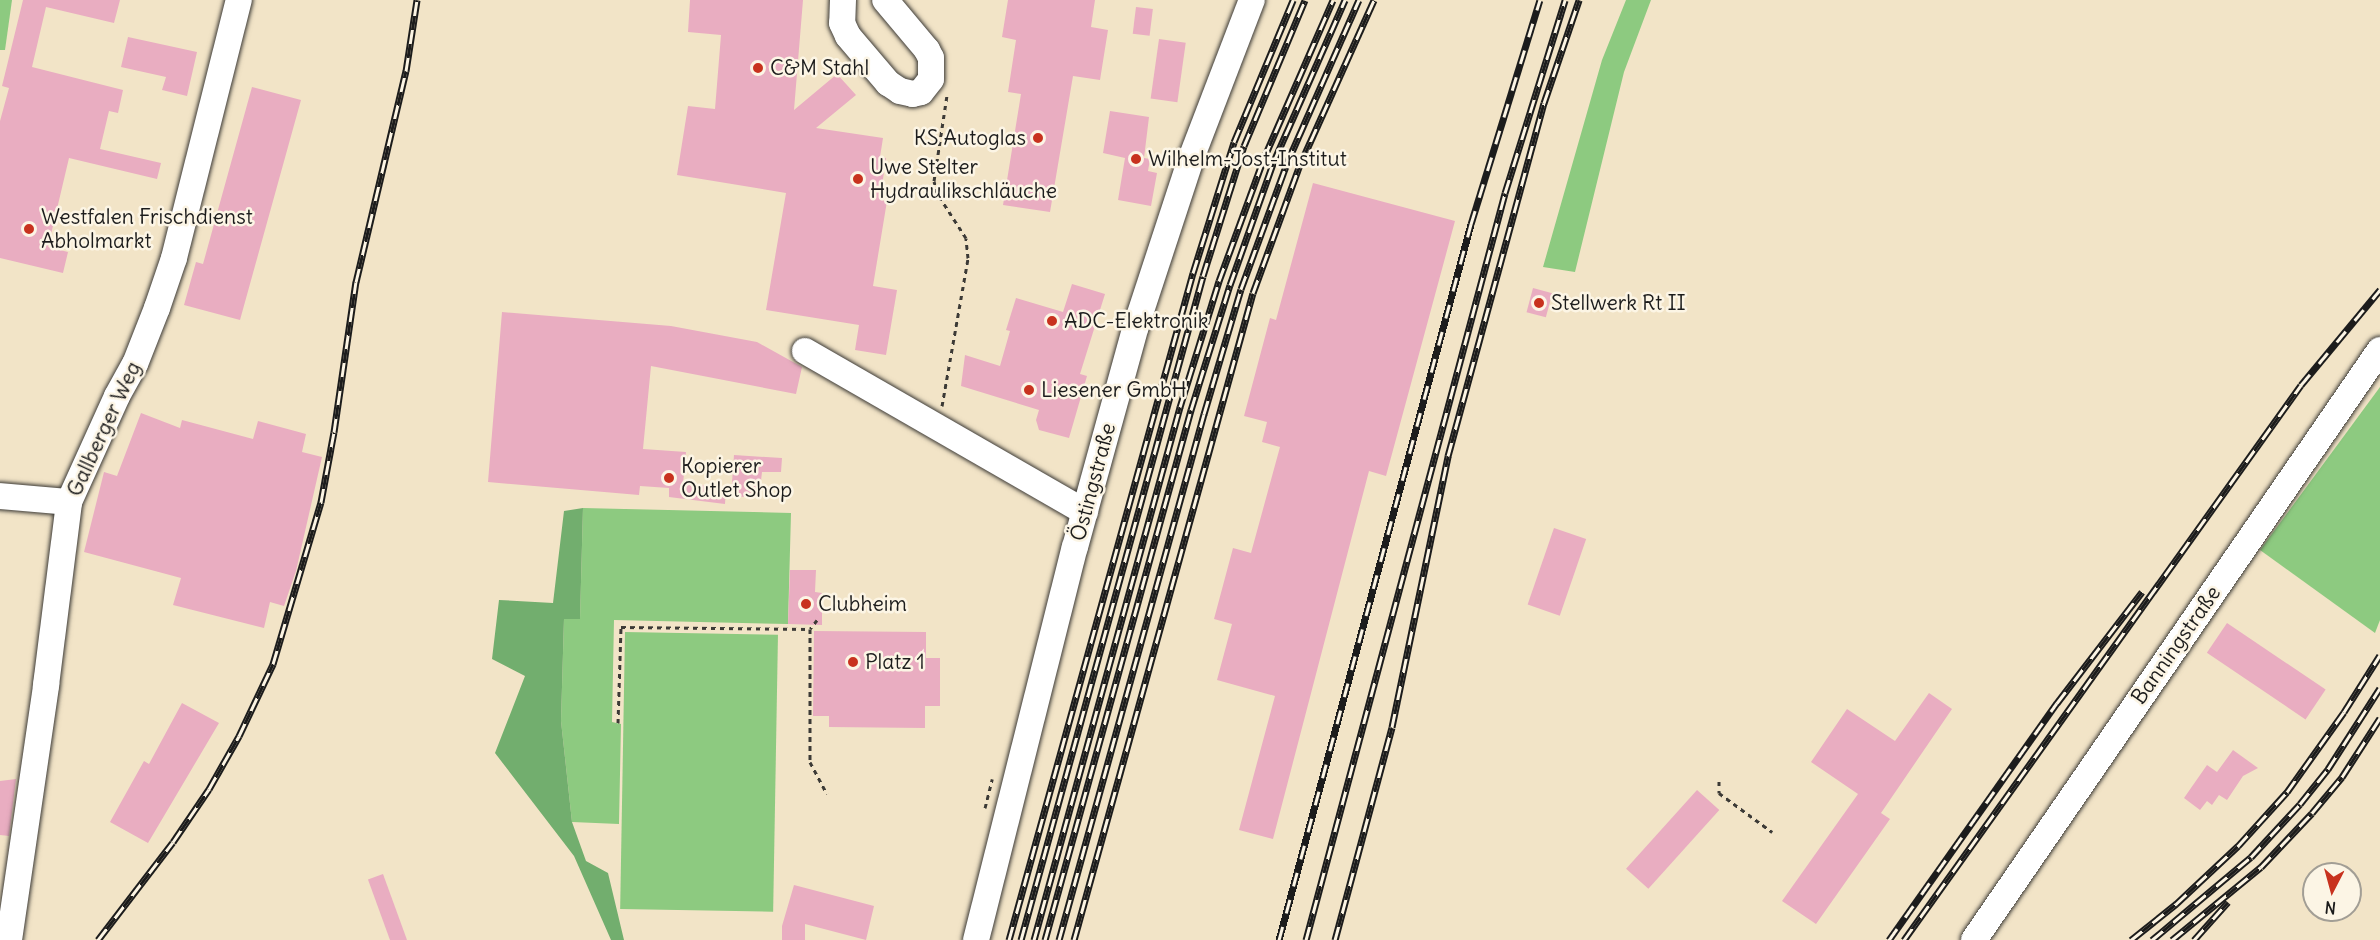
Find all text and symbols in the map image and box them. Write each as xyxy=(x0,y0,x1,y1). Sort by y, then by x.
place label: C&M Stahl xyxy=(770,55,869,81)
marker: C&M Stahl xyxy=(751,61,765,75)
place label: KS Autoglas xyxy=(914,125,1026,151)
marker: KS Autoglas xyxy=(1031,131,1045,145)
place label: Wilhelm-Jost-Institut xyxy=(1148,146,1347,172)
marker: Wilhelm-Jost-Institut xyxy=(1129,152,1143,166)
place label: Uwe Stelter Hydraulikschläuche xyxy=(870,154,1057,204)
marker: Uwe Stelter Hydraulikschläuche xyxy=(851,172,865,186)
place label: Westfalen Frischdienst Abholmarkt xyxy=(41,204,253,254)
marker: Westfalen Frischdienst Abholmarkt xyxy=(22,222,36,236)
place label: Stellwerk Rt II xyxy=(1551,290,1686,316)
marker: Stellwerk Rt II xyxy=(1532,296,1546,310)
place label: ADC-Elektronik xyxy=(1064,308,1208,334)
marker: ADC-Elektronik xyxy=(1045,314,1059,328)
street label: Gallberger Weg xyxy=(62,358,146,500)
place label: Liesener GmbH xyxy=(1041,377,1187,403)
marker: Liesener GmbH xyxy=(1022,383,1036,397)
street label: Östingstraße xyxy=(1065,420,1121,544)
place label: Kopierer Outlet Shop xyxy=(681,453,792,503)
marker: Kopierer Outlet Shop xyxy=(662,471,676,485)
street label: Banningstraße xyxy=(2126,581,2226,709)
place label: Clubheim xyxy=(818,591,907,617)
marker: Clubheim xyxy=(799,597,813,611)
place label: Platz 1 xyxy=(865,649,925,675)
marker: Platz 1 xyxy=(846,655,860,669)
north arrow xyxy=(2302,862,2362,922)
text: N xyxy=(2324,897,2337,918)

